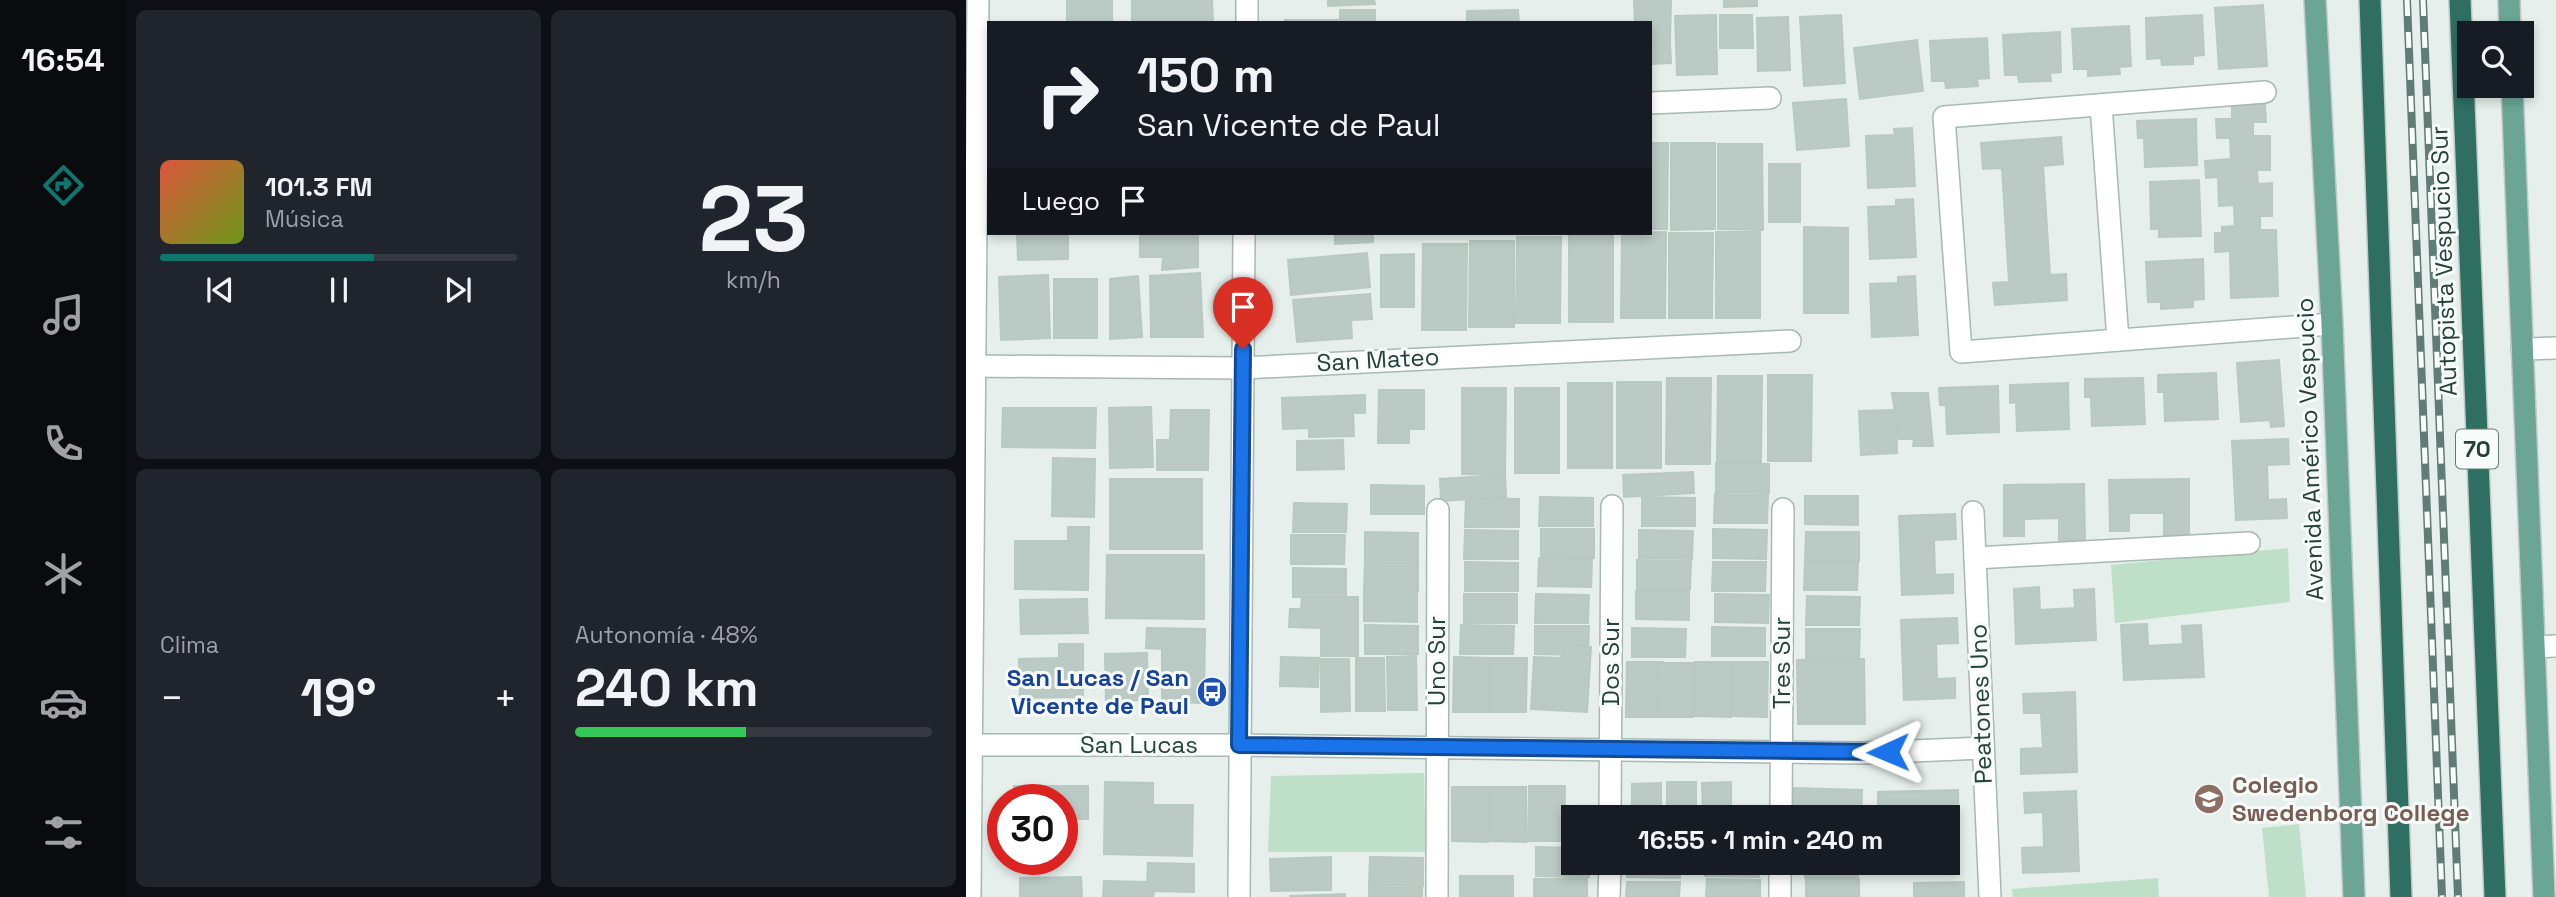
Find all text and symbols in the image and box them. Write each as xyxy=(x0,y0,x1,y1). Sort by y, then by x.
map controls xyxy=(2457,21,2534,98)
button: search xyxy=(2457,21,2534,98)
text: 16:54 xyxy=(21,40,105,80)
text: 150 m xyxy=(1137,44,1275,106)
icon: right xyxy=(1022,49,1113,140)
text: San Vicente de Paul xyxy=(1137,105,1441,145)
street label: Autopista Vespucio Sur xyxy=(2423,125,2464,397)
icon: directions xyxy=(39,161,88,210)
text: 23 xyxy=(699,161,808,278)
text: 101.3 FM xyxy=(265,170,372,204)
icon: arrive xyxy=(1114,182,1152,220)
text: Luego xyxy=(1022,184,1100,218)
text: Música xyxy=(265,204,344,234)
text: km/h xyxy=(726,265,781,295)
icon: previous xyxy=(201,271,239,309)
icon: pause xyxy=(320,271,358,309)
icon: next xyxy=(439,271,477,309)
pin xyxy=(1213,277,1273,349)
icon: arrive xyxy=(1224,288,1262,326)
icon: music xyxy=(39,290,88,339)
street label: Avenida Américo Vespucio xyxy=(2289,297,2330,601)
street label: San Mateo xyxy=(1316,341,1440,378)
icon: phone xyxy=(39,419,88,468)
road number: 70 xyxy=(2456,430,2498,468)
icon: climate xyxy=(39,549,88,598)
street label: Uno Sur xyxy=(1421,616,1452,706)
street label: Tres Sur xyxy=(1766,617,1797,709)
street label: Dos Sur xyxy=(1595,618,1626,706)
text: Autonomía · 48% xyxy=(575,620,757,650)
street label: Peatones Uno xyxy=(1962,624,1999,785)
text: Clima xyxy=(160,630,219,660)
text: 240 km xyxy=(575,655,759,721)
place label: San Lucas / San Vicente de Paul xyxy=(1007,662,1189,721)
text: 19° xyxy=(300,665,377,731)
text: − xyxy=(160,674,184,722)
text: + xyxy=(493,674,517,722)
bus stop icon: San Lucas / San Vicente de Paul xyxy=(1195,675,1229,709)
icon: car xyxy=(39,678,88,727)
position arrow xyxy=(1851,715,1925,789)
street label: San Lucas xyxy=(1080,729,1198,760)
place label: Colegio Swedenborg College xyxy=(2232,769,2470,828)
school or university icon: Colegio Swedenborg College xyxy=(2192,782,2226,816)
speed limit sign: 30 xyxy=(987,784,1078,875)
icon: filters xyxy=(39,808,88,857)
text: 16:55 · 1 min · 240 m xyxy=(1638,823,1883,857)

